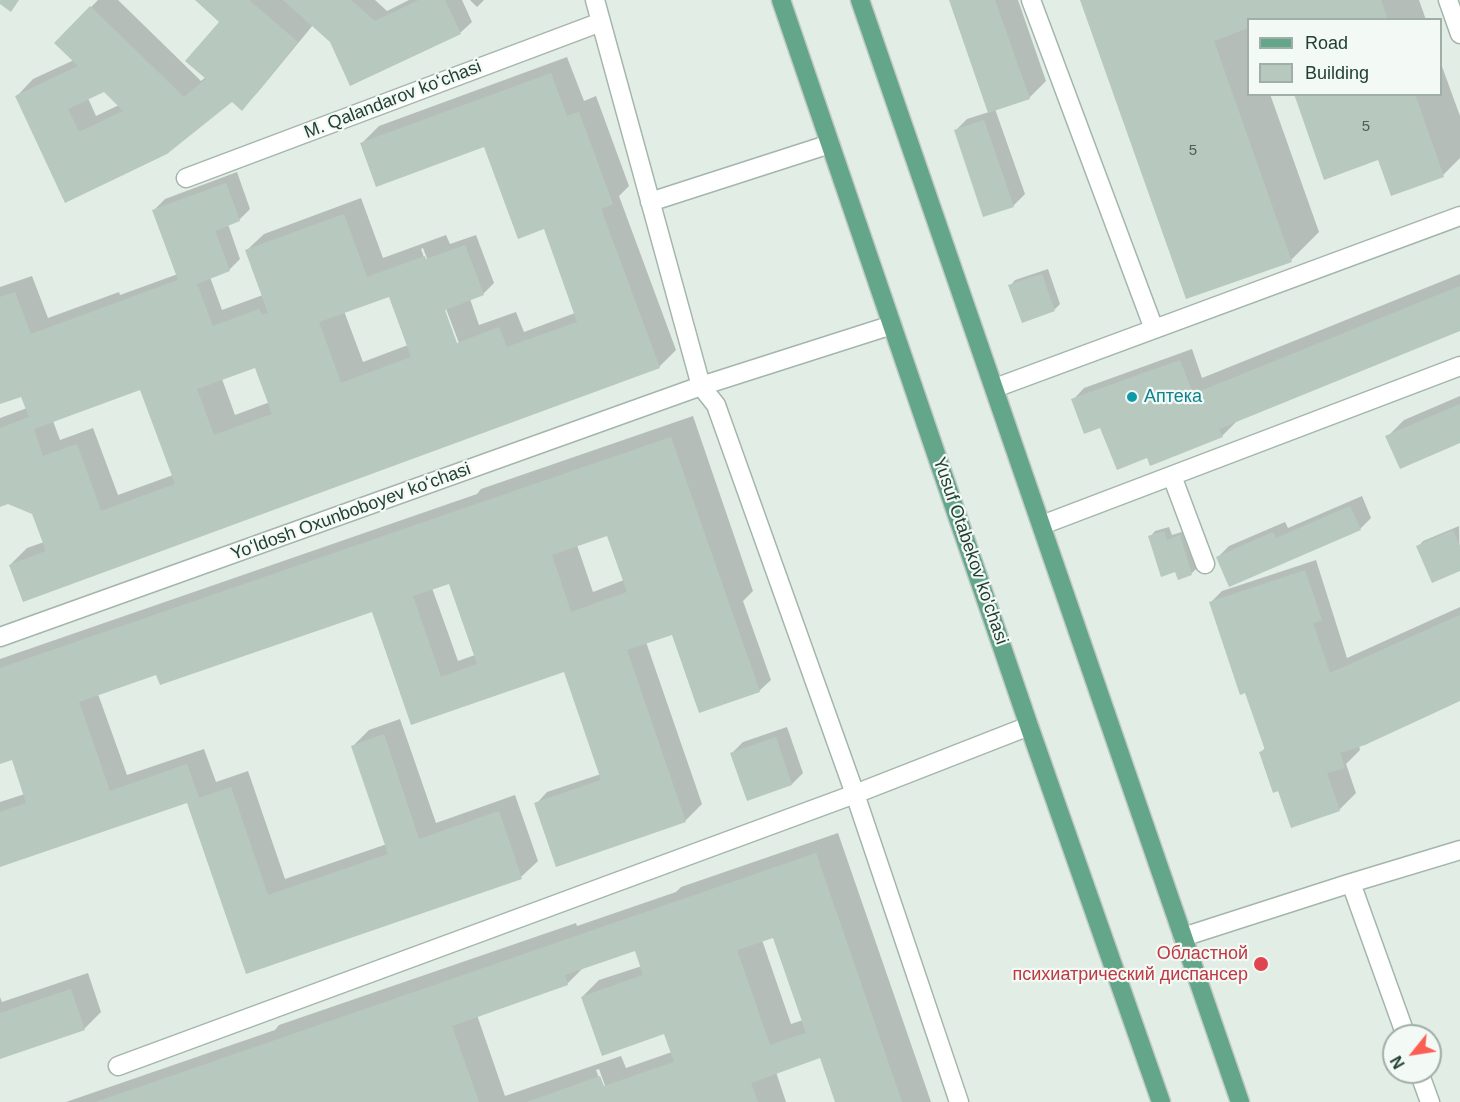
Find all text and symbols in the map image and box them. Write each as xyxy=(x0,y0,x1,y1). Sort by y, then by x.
legend xyxy=(1247,18,1442,96)
text: Road xyxy=(1305,33,1348,53)
street label: M. Qalandarov koʻchasi xyxy=(301,56,485,144)
text: Building xyxy=(1305,63,1369,83)
house number: 5 xyxy=(1362,118,1370,136)
house number: 5 xyxy=(1189,142,1197,160)
place label: Аптека xyxy=(1144,386,1202,408)
marker: Аптека xyxy=(1125,390,1139,404)
street label: Yusuf Otabekov ko'chasi xyxy=(928,455,1012,647)
street label: Yoʻldosh Oxunboboyev koʻchasi xyxy=(228,458,474,566)
place label: Областной психиатрический диспансер xyxy=(1013,943,1248,986)
marker: Областной психиатрический диспансер xyxy=(1252,955,1270,973)
north arrow xyxy=(1382,1024,1442,1084)
text: N xyxy=(1387,1053,1408,1072)

